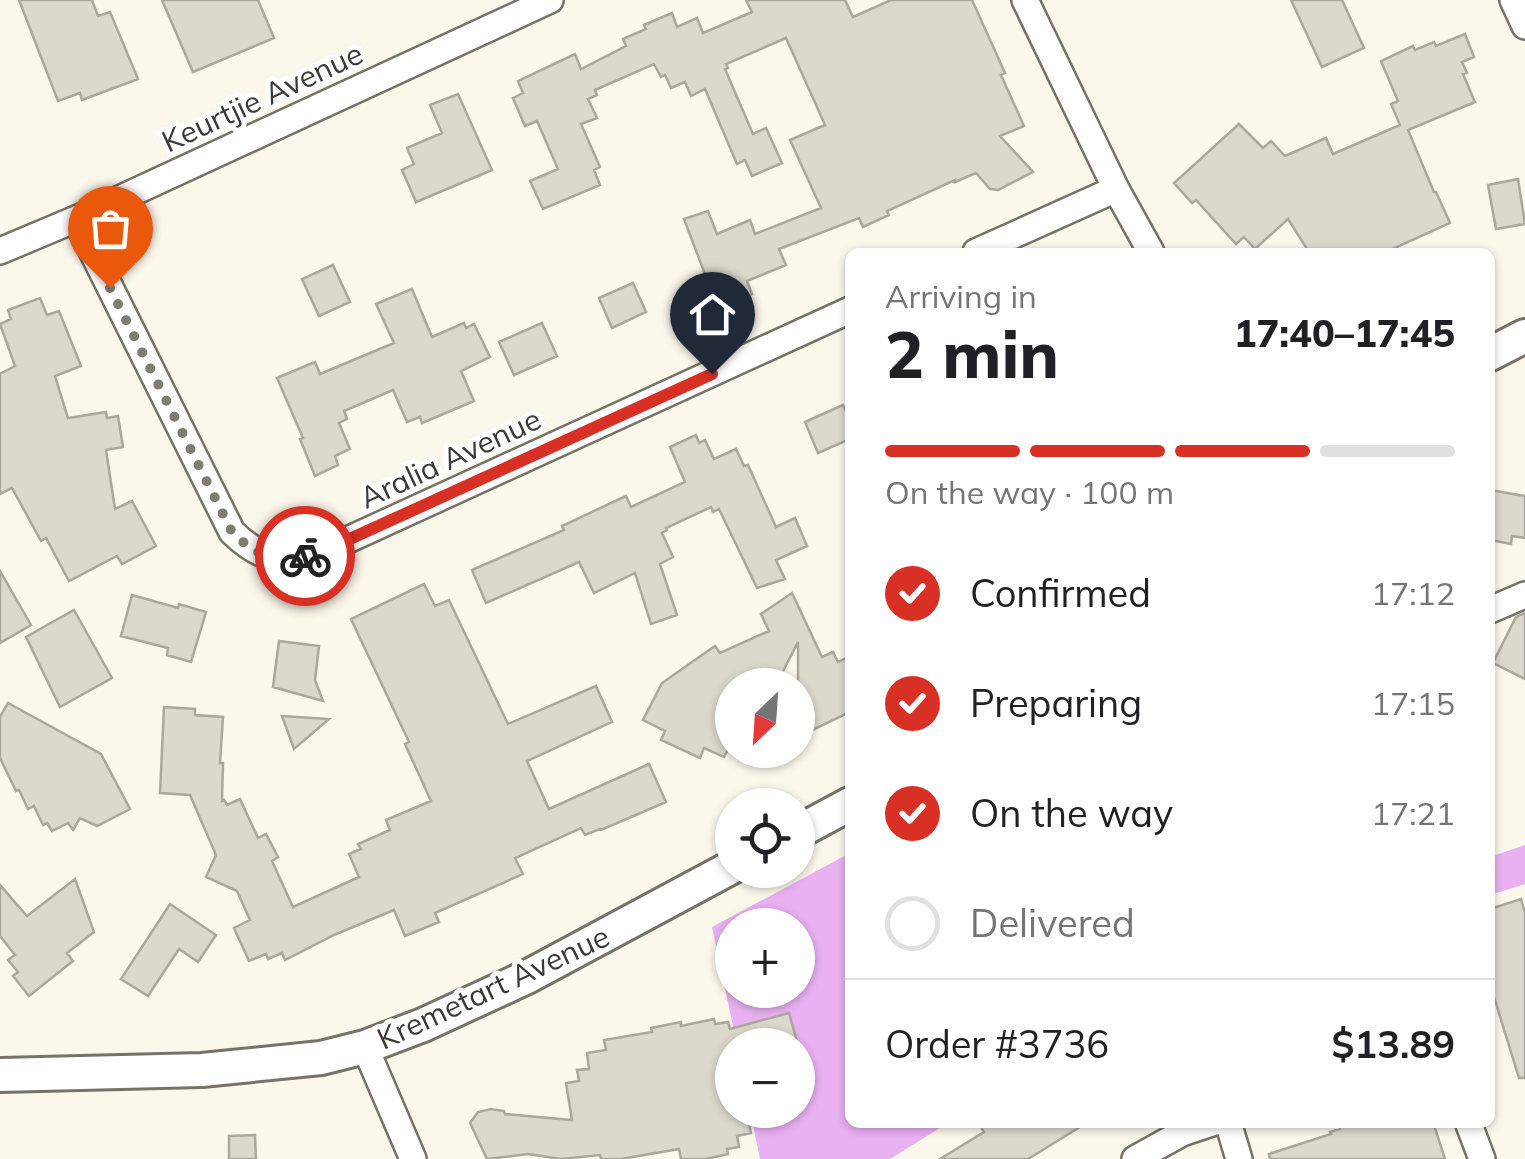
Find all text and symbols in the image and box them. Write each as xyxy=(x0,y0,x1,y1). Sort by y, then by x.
street label: Keurtjie Avenue xyxy=(155,34,369,160)
pin xyxy=(68,186,153,289)
icon: bag xyxy=(83,201,138,256)
pin xyxy=(670,272,755,375)
text: Arriving in xyxy=(885,276,1037,316)
icon: home xyxy=(685,287,740,342)
text: 17:40–17:45 xyxy=(1234,309,1455,357)
text: 2 min xyxy=(885,313,1059,394)
street label: Aralia Avenue xyxy=(353,399,547,517)
text: On the way · 100 m xyxy=(885,472,1174,512)
courier xyxy=(255,506,355,606)
icon: bike xyxy=(278,529,333,584)
icon: check xyxy=(885,566,940,621)
text: Confirmed xyxy=(970,569,1151,617)
text: 17:12 xyxy=(1371,573,1455,613)
north arrow xyxy=(715,668,815,768)
map controls xyxy=(715,668,815,1128)
icon: check xyxy=(885,676,940,731)
text: Preparing xyxy=(970,679,1142,727)
text: 17:15 xyxy=(1371,683,1455,723)
icon: check xyxy=(885,786,940,841)
button: locate xyxy=(715,788,815,888)
text: On the way xyxy=(970,789,1173,837)
text: 17:21 xyxy=(1371,793,1455,833)
text: Delivered xyxy=(970,899,1135,947)
button: + xyxy=(715,908,815,1008)
street label: Kremetart Avenue xyxy=(371,917,615,1057)
text: Order #3736 xyxy=(885,1020,1109,1068)
text: $13.89 xyxy=(1332,1020,1455,1068)
button: − xyxy=(715,1028,815,1128)

